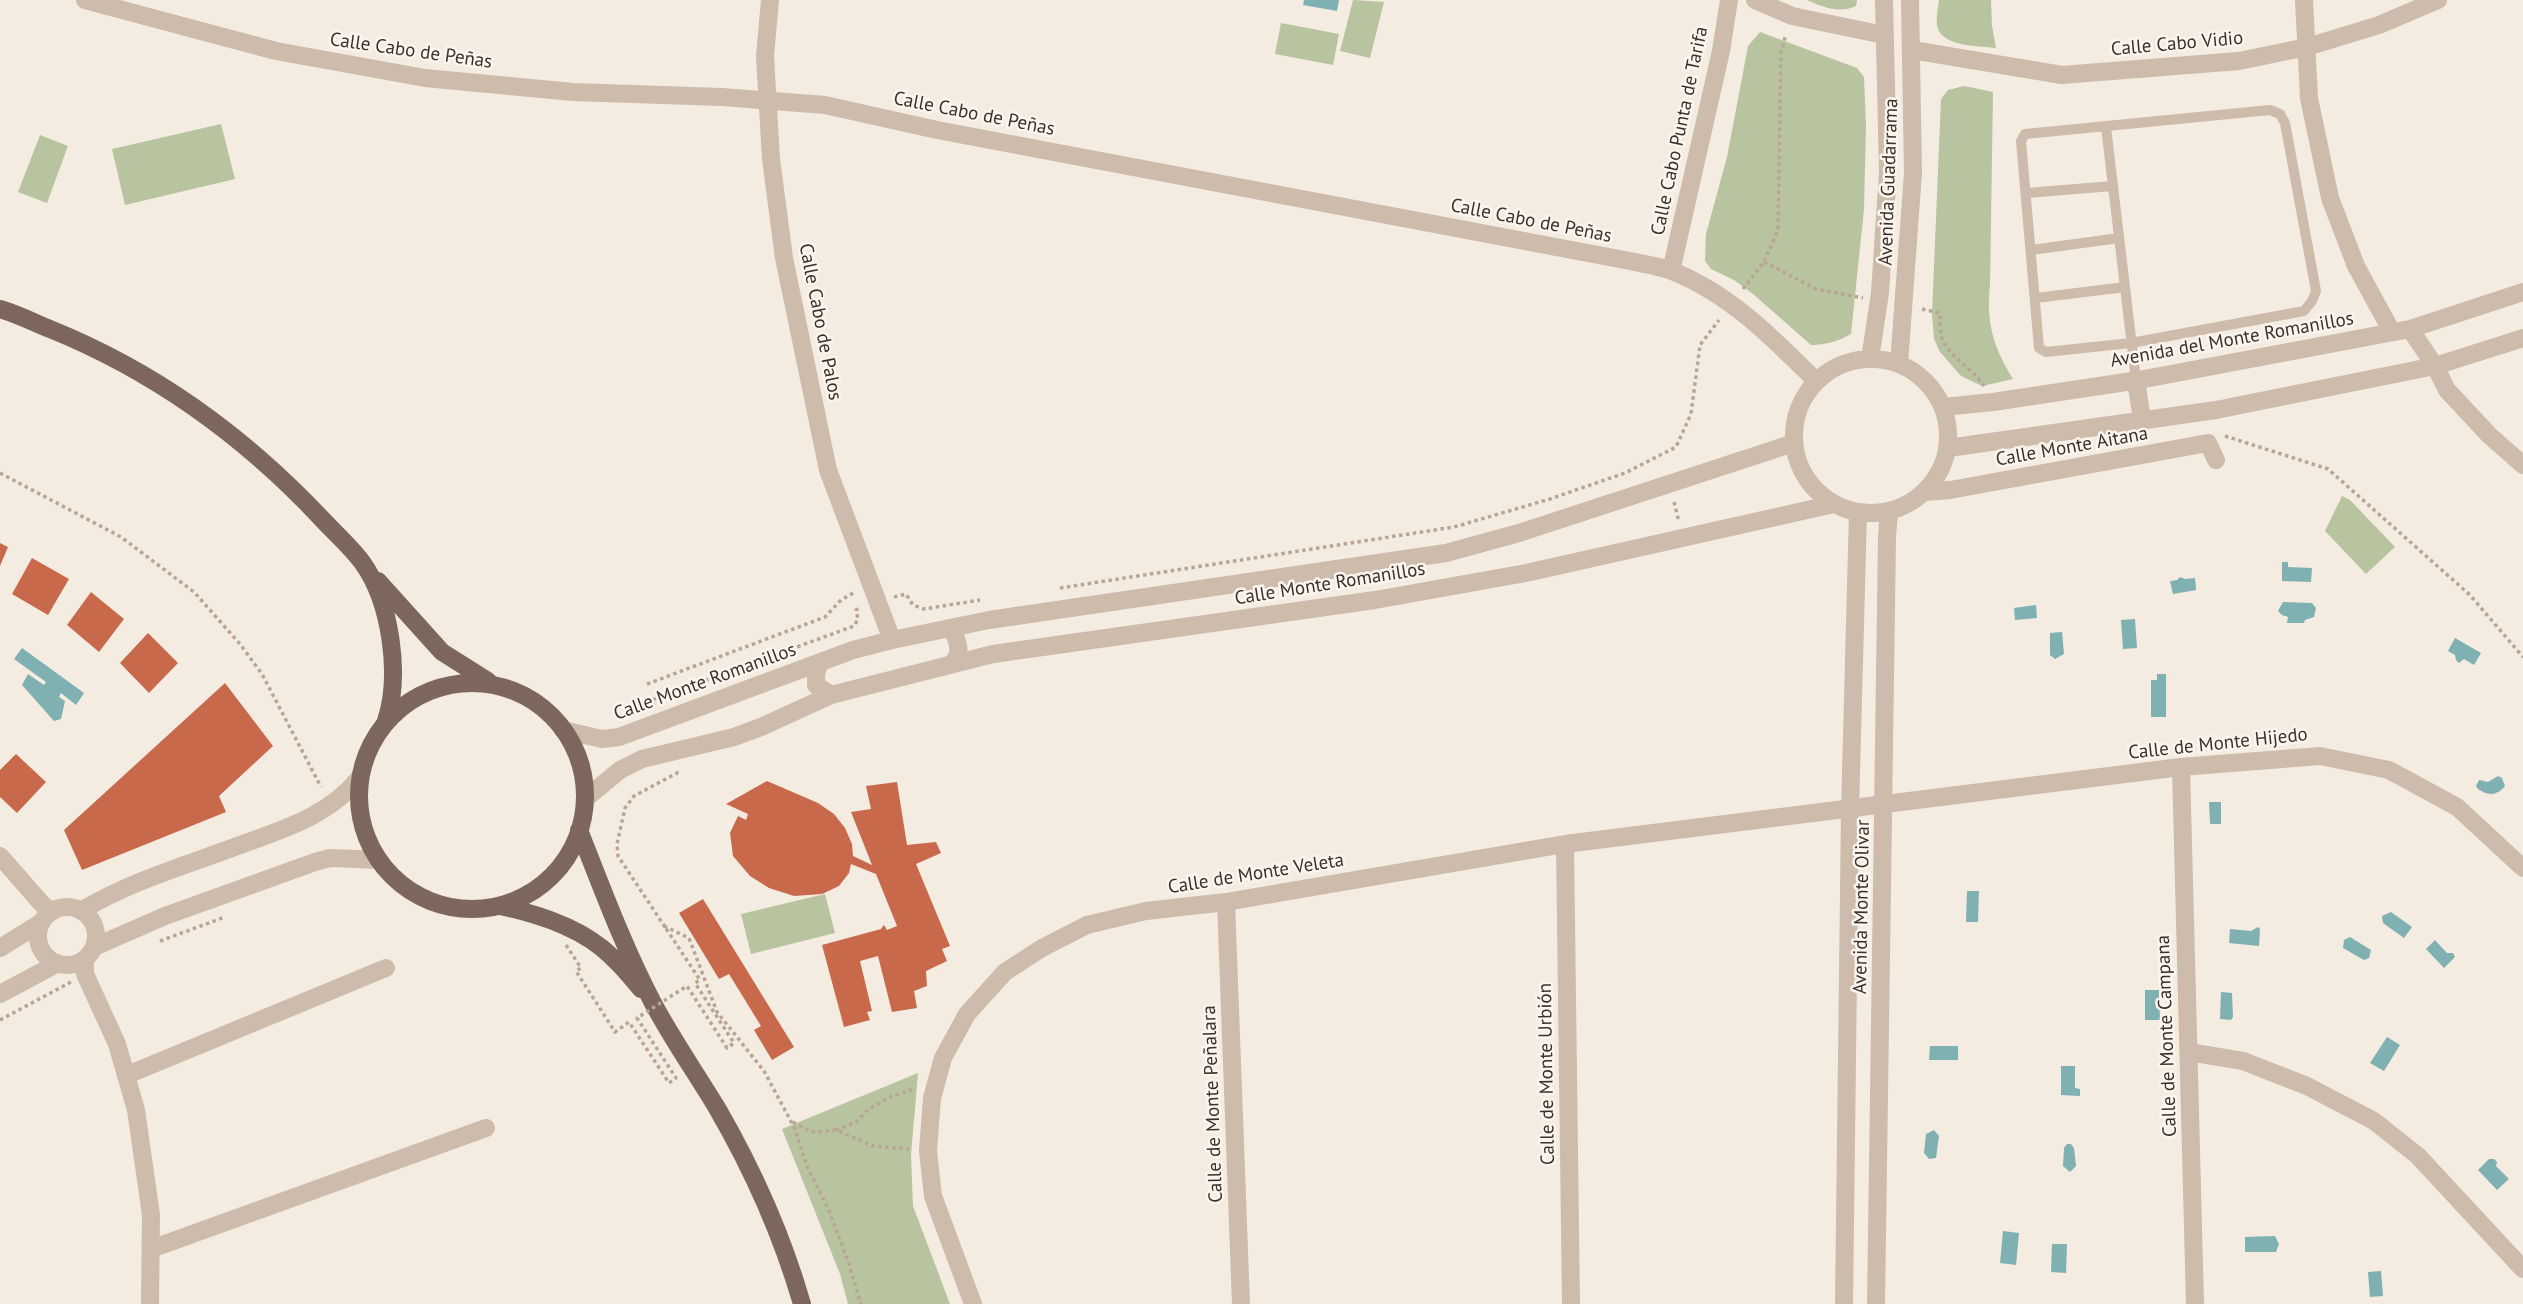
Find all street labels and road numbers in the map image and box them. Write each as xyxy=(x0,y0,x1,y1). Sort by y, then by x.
street label: Calle Cabo Punta de Tarifa xyxy=(1647,25,1713,237)
street label: Calle Cabo Vidio xyxy=(2110,27,2244,61)
street label: Calle Cabo de Peñas xyxy=(328,28,494,74)
street label: Calle Cabo de Peñas xyxy=(892,87,1056,141)
street label: Avenida Guadarrama xyxy=(1875,98,1903,266)
street label: Calle Cabo de Peñas xyxy=(1449,194,1613,248)
street label: Calle Cabo de Palos xyxy=(794,242,846,402)
street label: Avenida del Monte Romanillos xyxy=(2109,307,2355,373)
street label: Calle Monte Aitana xyxy=(1994,422,2150,472)
street label: Calle Monte Romanillos xyxy=(1233,558,1427,610)
street label: Calle Monte Romanillos xyxy=(611,638,799,726)
street label: Calle de Monte Hijedo xyxy=(2127,723,2309,765)
street label: Avenida Monte Olivar xyxy=(1849,820,1875,994)
street label: Calle de Monte Veleta xyxy=(1166,849,1346,899)
street label: Calle de Monte Campana xyxy=(2152,935,2182,1137)
street label: Calle de Monte Urbión xyxy=(1534,983,1560,1165)
street label: Calle de Monte Peñalara xyxy=(1198,1005,1228,1203)

